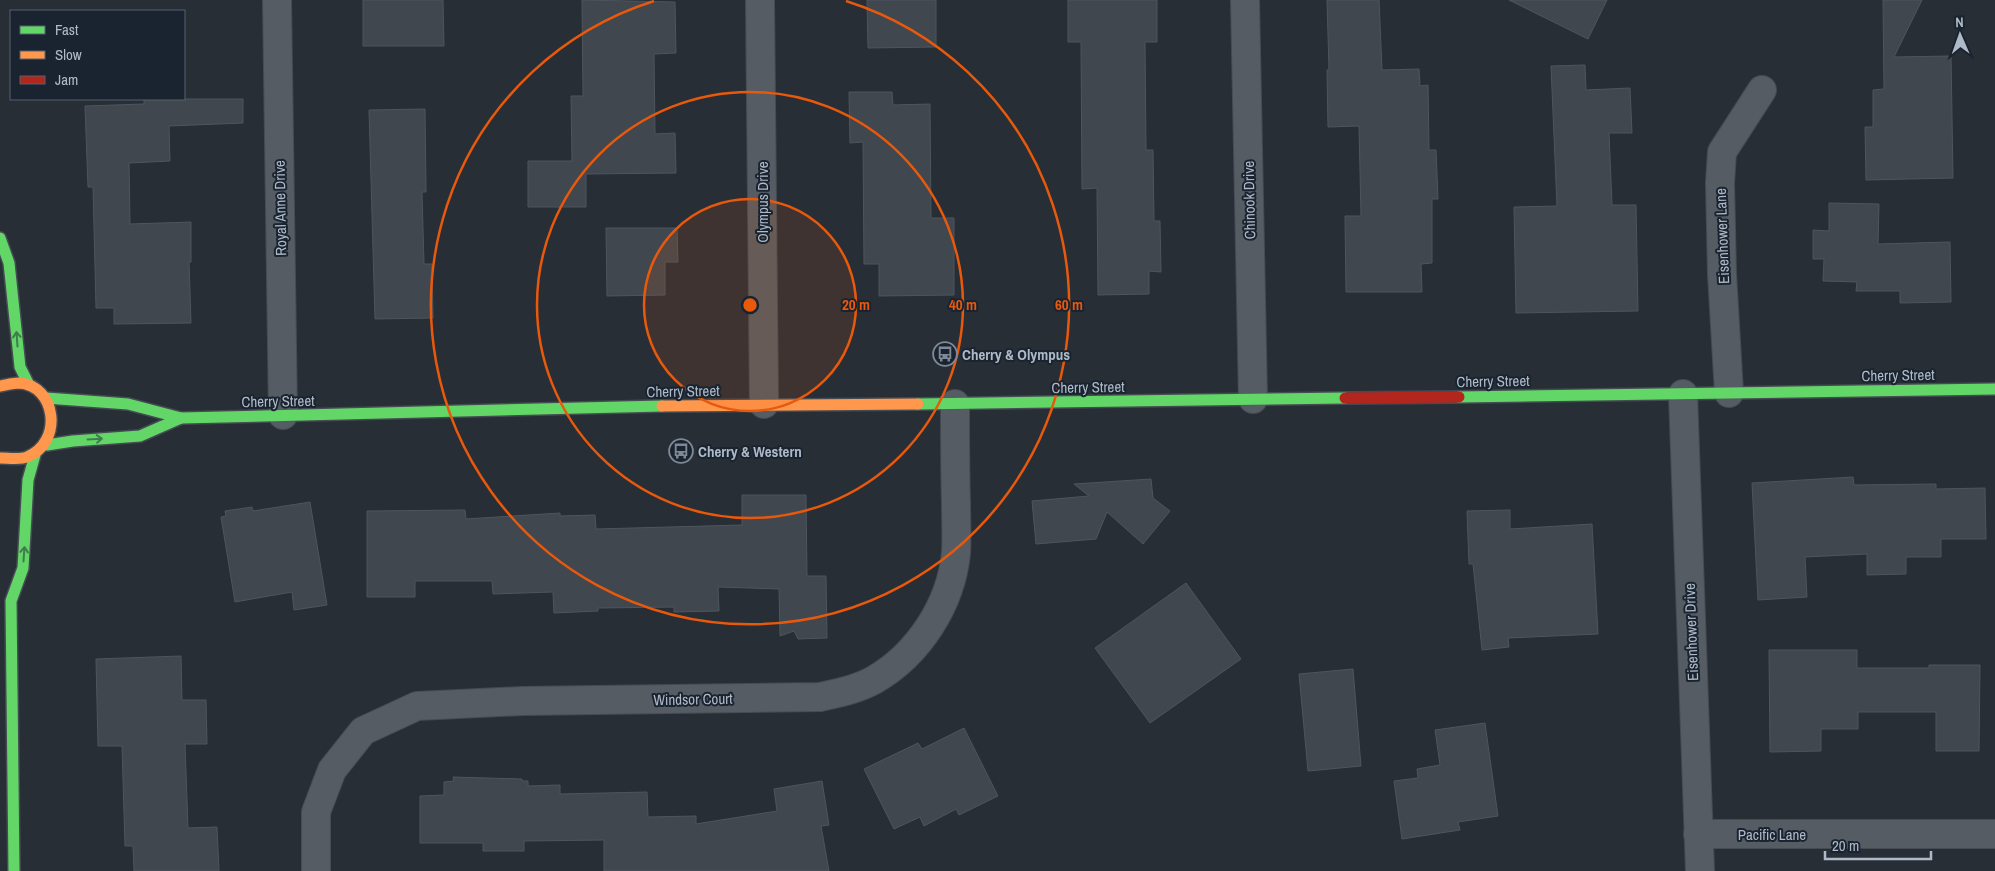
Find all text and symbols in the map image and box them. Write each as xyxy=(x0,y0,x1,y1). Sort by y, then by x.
legend xyxy=(10,10,185,100)
north arrow xyxy=(1935,10,1985,60)
text: N xyxy=(1955,13,1964,31)
text: Fast xyxy=(55,19,79,40)
text: Slow xyxy=(55,44,82,65)
text: Jam xyxy=(55,69,78,90)
street label: Royal Anne Drive xyxy=(269,160,291,256)
street label: Chinook Drive xyxy=(1238,160,1260,239)
street label: Olympus Drive xyxy=(752,161,773,243)
street label: Eisenhower Lane xyxy=(1710,188,1734,284)
text: 20 m xyxy=(842,294,870,315)
text: 40 m xyxy=(949,294,977,315)
text: 60 m xyxy=(1055,294,1083,315)
centre of rings xyxy=(741,296,759,314)
one-way arrow xyxy=(12,331,21,347)
bus stop icon: Cherry & Olympus xyxy=(932,341,958,367)
place label: Cherry & Olympus xyxy=(962,344,1070,365)
street label: Cherry Street xyxy=(1861,364,1935,386)
street label: Cherry Street xyxy=(1456,370,1530,392)
street label: Cherry Street xyxy=(1051,376,1125,398)
street label: Cherry Street xyxy=(646,380,720,402)
street label: Cherry Street xyxy=(241,390,315,412)
one-way arrow xyxy=(87,435,103,444)
bus stop icon: Cherry & Western xyxy=(668,438,694,464)
place label: Cherry & Western xyxy=(698,441,802,462)
one-way arrow xyxy=(20,547,29,563)
street label: Eisenhower Drive xyxy=(1679,583,1703,681)
street label: Windsor Court xyxy=(653,688,733,710)
street label: Pacific Lane xyxy=(1738,824,1806,845)
scale bar xyxy=(1825,828,1931,860)
text: 20 m xyxy=(1832,835,1859,856)

